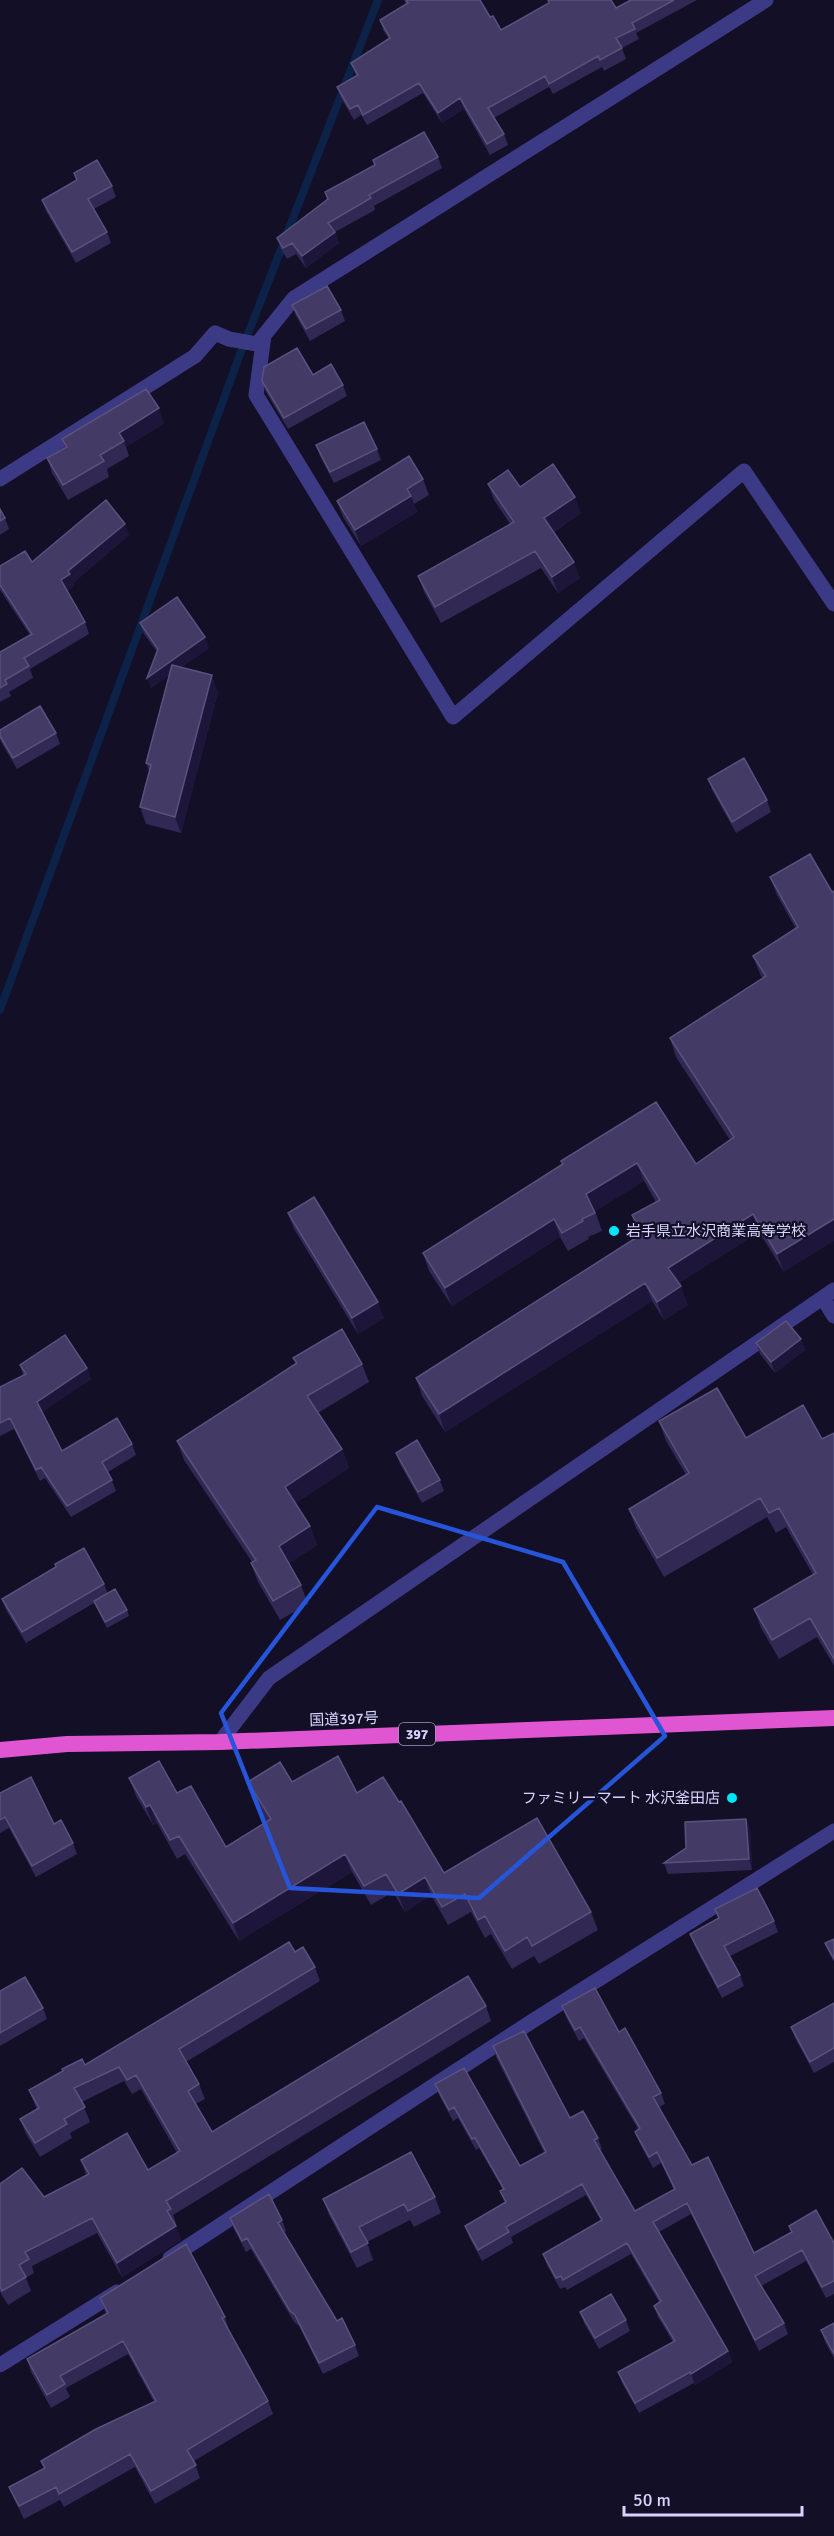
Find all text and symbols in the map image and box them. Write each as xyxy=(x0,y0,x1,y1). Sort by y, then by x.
place label: 岩手県立水沢商業高等学校 xyxy=(626,1222,806,1240)
marker: 岩手県立水沢商業高等学校 xyxy=(607,1224,621,1238)
street label: 国道397号 xyxy=(309,1709,379,1729)
road number: 397 xyxy=(399,1723,435,1745)
place label: ファミリーマート 水沢釜田店 xyxy=(522,1789,720,1807)
marker: ファミリーマート 水沢釜田店 xyxy=(725,1791,739,1805)
scale bar xyxy=(624,2479,802,2517)
text: 50 m xyxy=(633,2489,671,2511)

